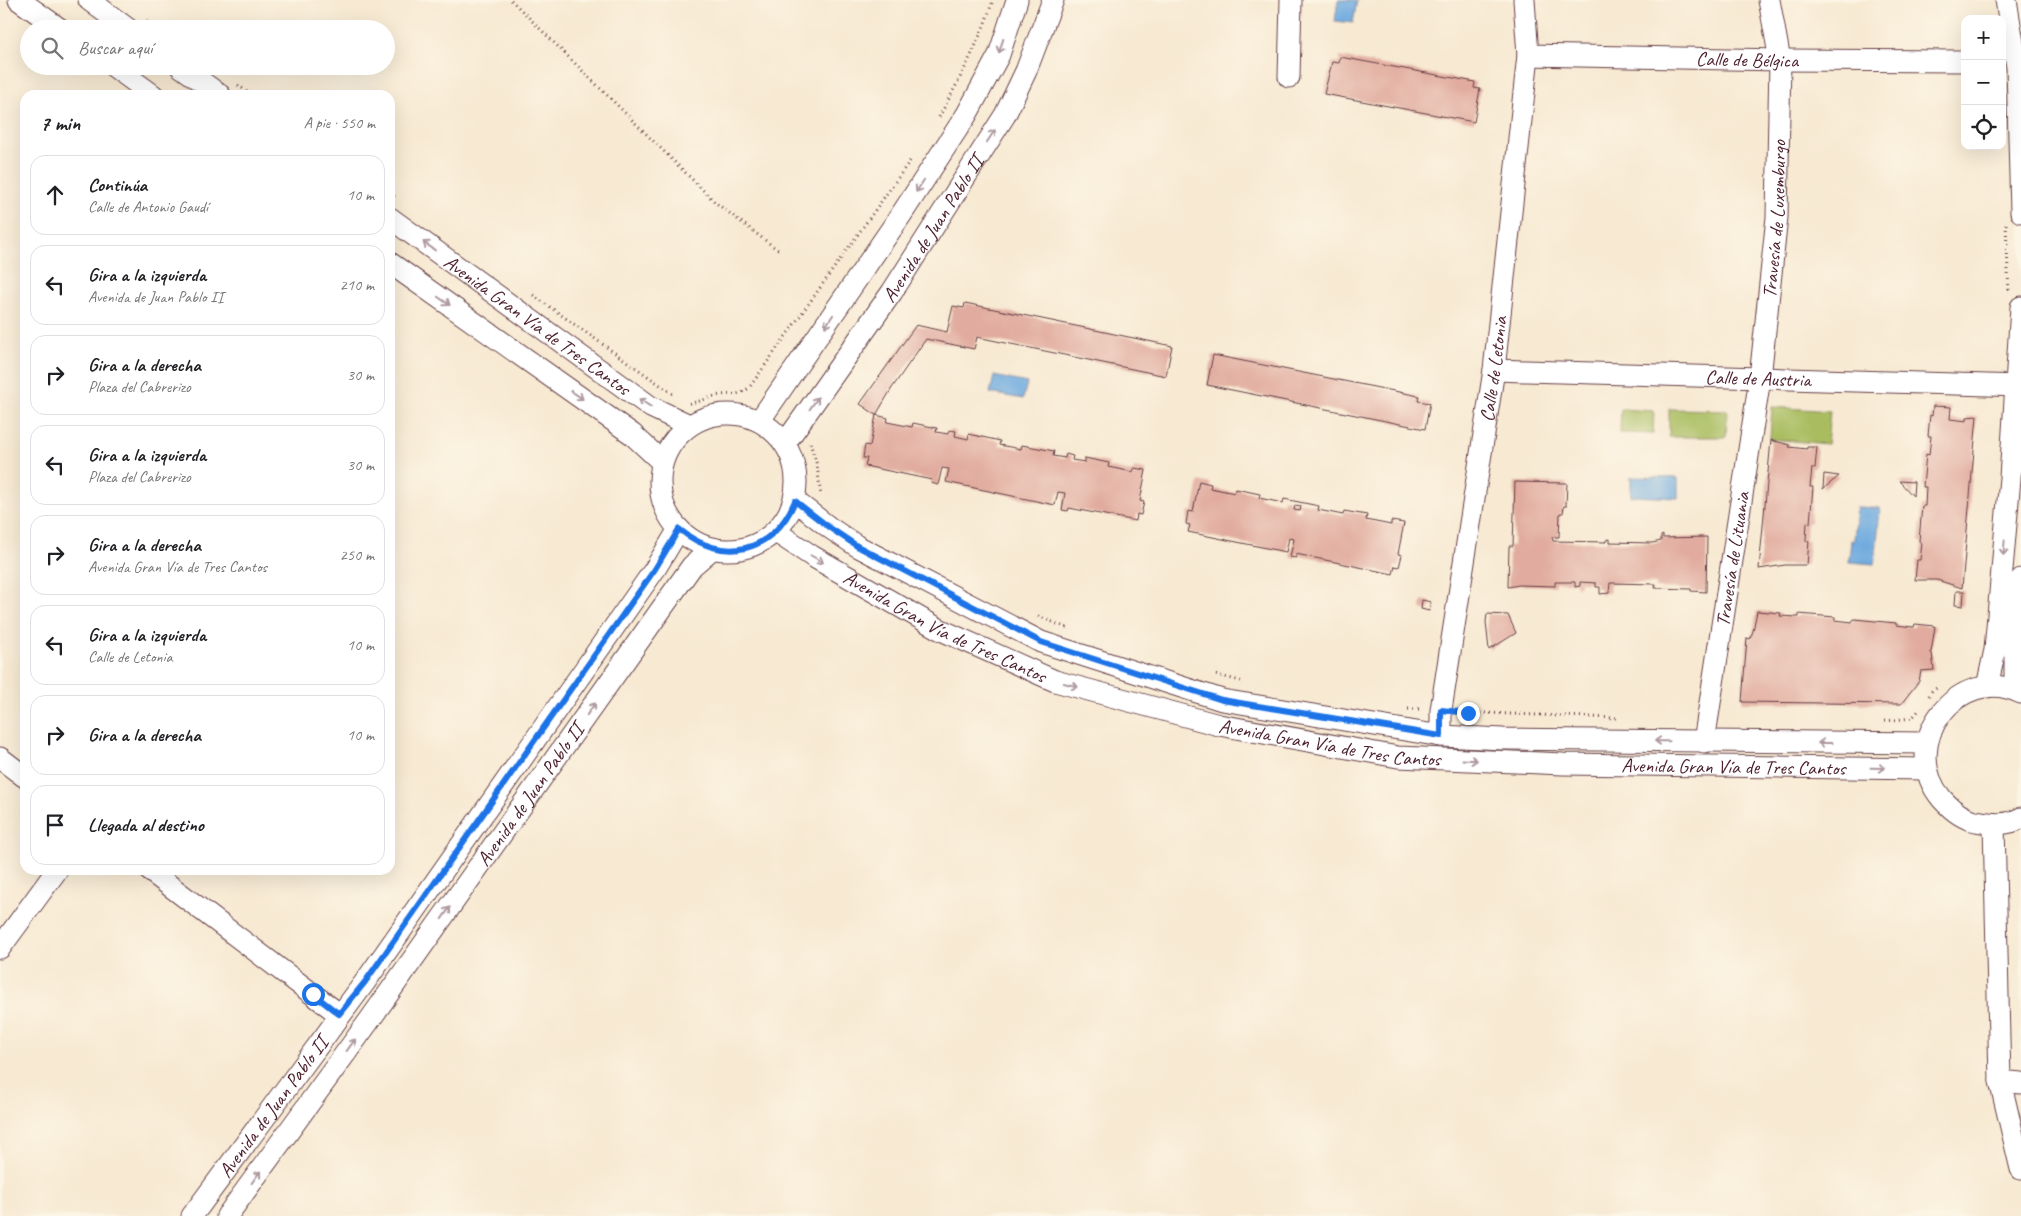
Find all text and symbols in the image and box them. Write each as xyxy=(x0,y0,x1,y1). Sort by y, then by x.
map controls xyxy=(1961,15,2006,150)
button: + xyxy=(1961,15,2006,60)
search box xyxy=(20,20,395,75)
icon: search xyxy=(38,34,66,62)
text: Buscar aquí xyxy=(78,36,152,60)
one-way arrow xyxy=(996,38,1006,54)
street label: Calle de Bélgica xyxy=(1696,46,1800,73)
button: − xyxy=(1961,60,2006,105)
button: locate xyxy=(1961,105,2006,150)
text: 7 min xyxy=(40,110,80,136)
text: A pie · 550 m xyxy=(304,113,375,133)
one-way arrow xyxy=(987,130,997,144)
street label: Travesía de Luxemburgo xyxy=(1756,139,1791,299)
street label: Avenida de Juan Pablo II xyxy=(876,147,991,307)
text: Continúa xyxy=(88,173,147,197)
one-way arrow xyxy=(915,179,925,193)
icon: ahead xyxy=(41,181,69,209)
text: 10 m xyxy=(347,185,374,205)
text: Calle de Antonio Gaudí xyxy=(88,197,208,217)
one-way arrow xyxy=(422,241,436,251)
street label: Avenida Gran Vía de Tres Cantos xyxy=(439,249,637,402)
text: Gira a la izquierda xyxy=(88,263,206,287)
icon: left xyxy=(41,271,69,299)
text: 210 m xyxy=(340,275,374,295)
text: Avenida de Juan Pablo II xyxy=(88,287,223,307)
one-way arrow xyxy=(437,296,451,306)
one-way arrow xyxy=(824,314,834,328)
street label: Calle de Letonia xyxy=(1474,314,1512,423)
text: Gira a la derecha xyxy=(88,353,201,377)
icon: right xyxy=(41,361,69,389)
street label: Calle de Austria xyxy=(1705,364,1813,392)
text: 30 m xyxy=(347,365,374,385)
text: Plaza del Cabrerizo xyxy=(88,377,191,397)
one-way arrow xyxy=(569,390,583,400)
one-way arrow xyxy=(809,396,819,410)
one-way arrow xyxy=(639,398,653,408)
text: Gira a la izquierda xyxy=(88,443,206,467)
icon: left xyxy=(41,451,69,479)
text: 30 m xyxy=(347,455,374,475)
text: Plaza del Cabrerizo xyxy=(88,467,191,487)
street label: Travesía de Lituania xyxy=(1709,489,1755,628)
text: Gira a la derecha xyxy=(88,533,201,557)
one-way arrow xyxy=(1999,539,2009,555)
icon: right xyxy=(41,541,69,569)
text: 250 m xyxy=(340,545,374,565)
one-way arrow xyxy=(809,554,823,564)
text: Avenida Gran Vía de Tres Cantos xyxy=(88,557,267,577)
street label: Avenida Gran Vía de Tres Cantos xyxy=(839,564,1052,689)
text: Gira a la izquierda xyxy=(88,623,206,647)
icon: left xyxy=(41,631,69,659)
text: 10 m xyxy=(347,635,374,655)
text: Calle de Letonia xyxy=(88,647,173,667)
one-way arrow xyxy=(1063,681,1079,691)
route end xyxy=(1457,702,1480,725)
one-way arrow xyxy=(586,703,596,717)
street label: Avenida Gran Vía de Tres Cantos xyxy=(1217,713,1443,771)
street label: Avenida de Juan Pablo II xyxy=(471,715,591,871)
icon: right xyxy=(41,721,69,749)
text: Gira a la derecha xyxy=(88,723,201,747)
text: 10 m xyxy=(347,725,374,745)
one-way arrow xyxy=(1655,736,1671,746)
one-way arrow xyxy=(1817,738,1834,748)
street label: Avenida Gran Vía de Tres Cantos xyxy=(1621,752,1848,780)
one-way arrow xyxy=(1462,755,1478,764)
one-way arrow xyxy=(1870,763,1886,773)
icon: arrive xyxy=(41,811,69,839)
text: Llegada al destino xyxy=(88,813,204,837)
one-way arrow xyxy=(441,906,451,920)
route start xyxy=(302,983,325,1006)
street label: Avenida de Juan Pablo II xyxy=(212,1028,336,1182)
one-way arrow xyxy=(346,1038,356,1052)
one-way arrow xyxy=(250,1171,261,1184)

